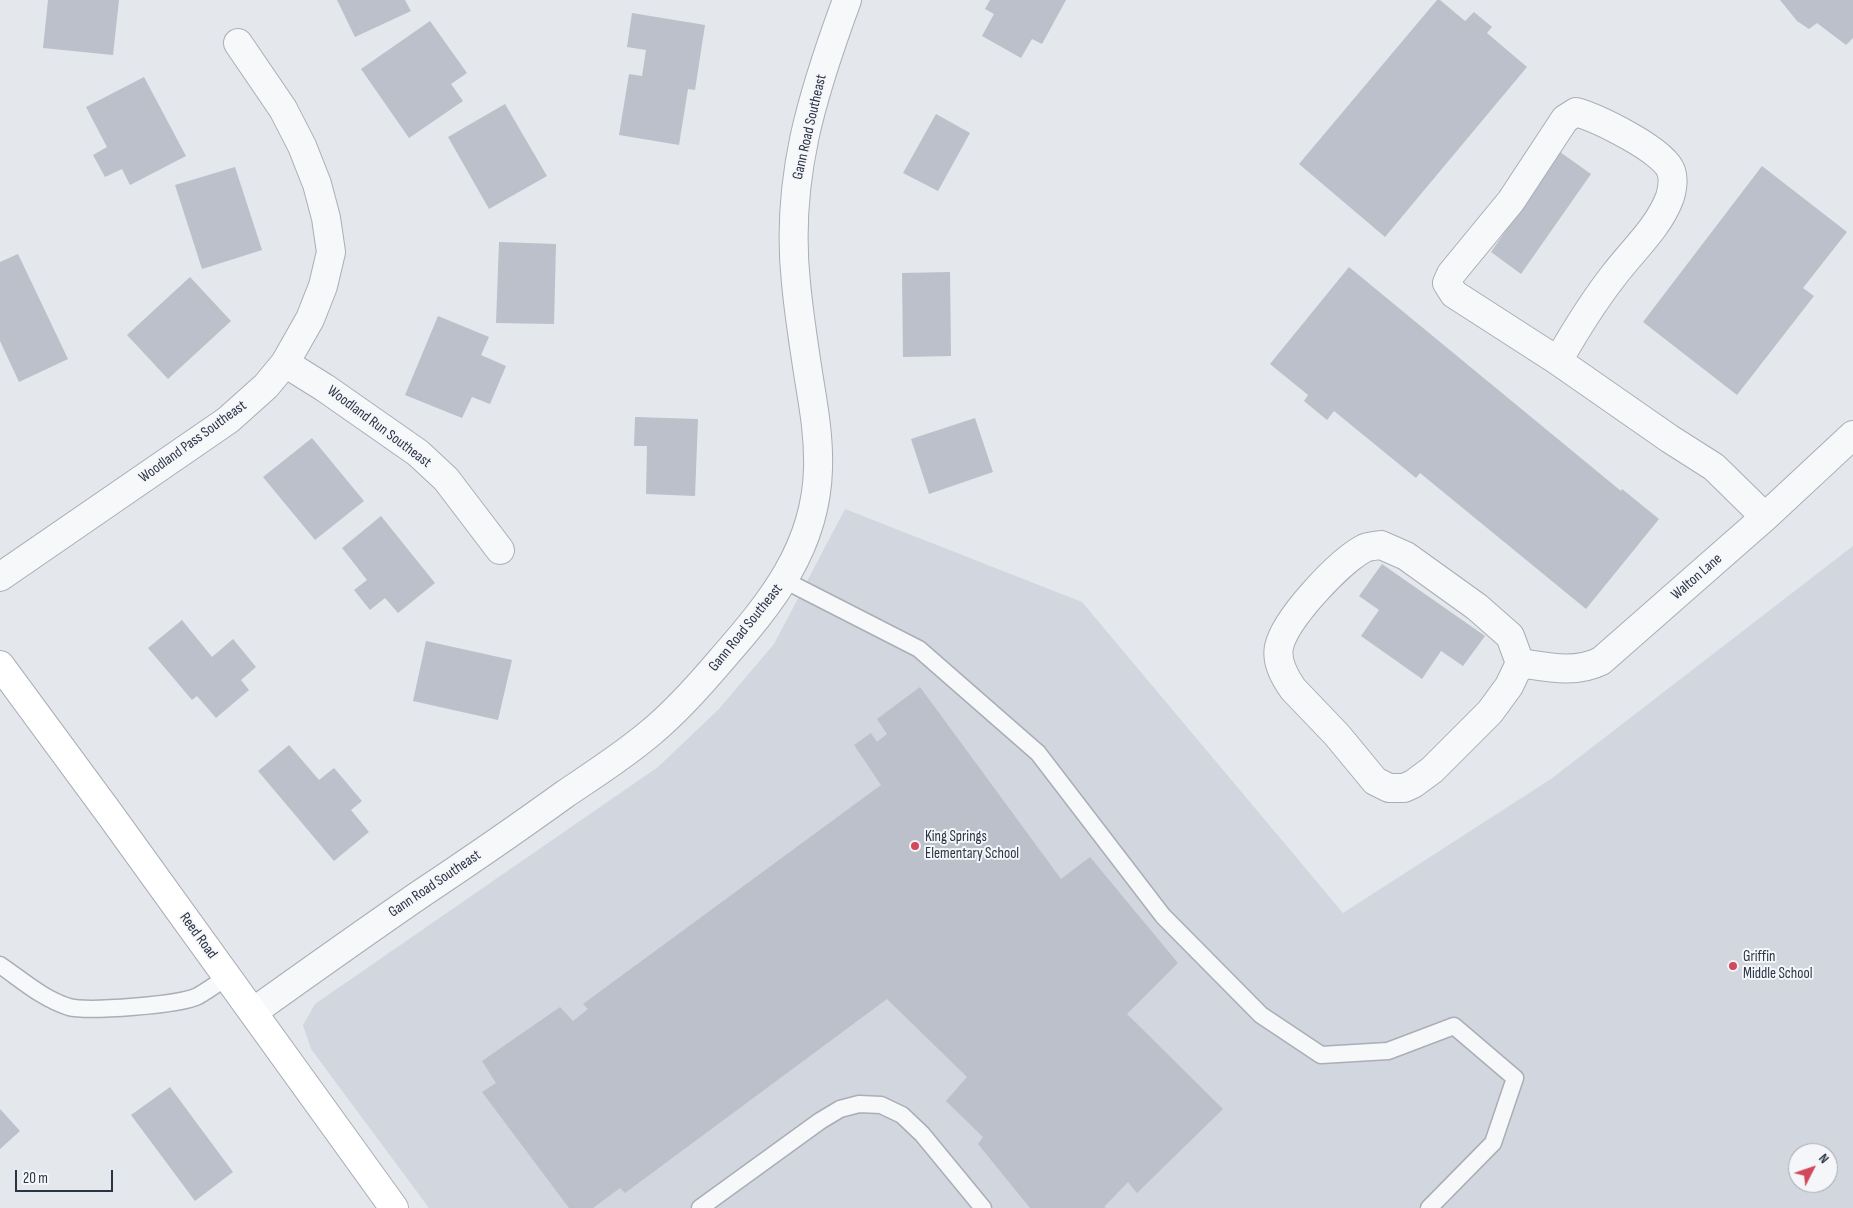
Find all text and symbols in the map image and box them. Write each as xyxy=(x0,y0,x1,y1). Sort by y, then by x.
street label: Gann Road Southeast xyxy=(789,73,831,181)
street label: Woodland Run Southeast xyxy=(323,382,435,472)
street label: Woodland Pass Southeast xyxy=(136,397,250,487)
street label: Walton Lane xyxy=(1668,550,1726,604)
street label: Gann Road Southeast xyxy=(705,581,787,675)
place label: King Springs Elementary School xyxy=(925,828,1019,863)
marker: King Springs Elementary School xyxy=(909,840,921,852)
street label: Gann Road Southeast xyxy=(385,846,485,922)
street label: Reed Road xyxy=(175,909,221,963)
place label: Griffin Middle School xyxy=(1743,948,1812,983)
marker: Griffin Middle School xyxy=(1727,960,1739,972)
north arrow xyxy=(1788,1143,1838,1193)
text: N xyxy=(1815,1150,1833,1167)
scale bar xyxy=(18,1160,115,1192)
text: 20 m xyxy=(23,1169,48,1188)

